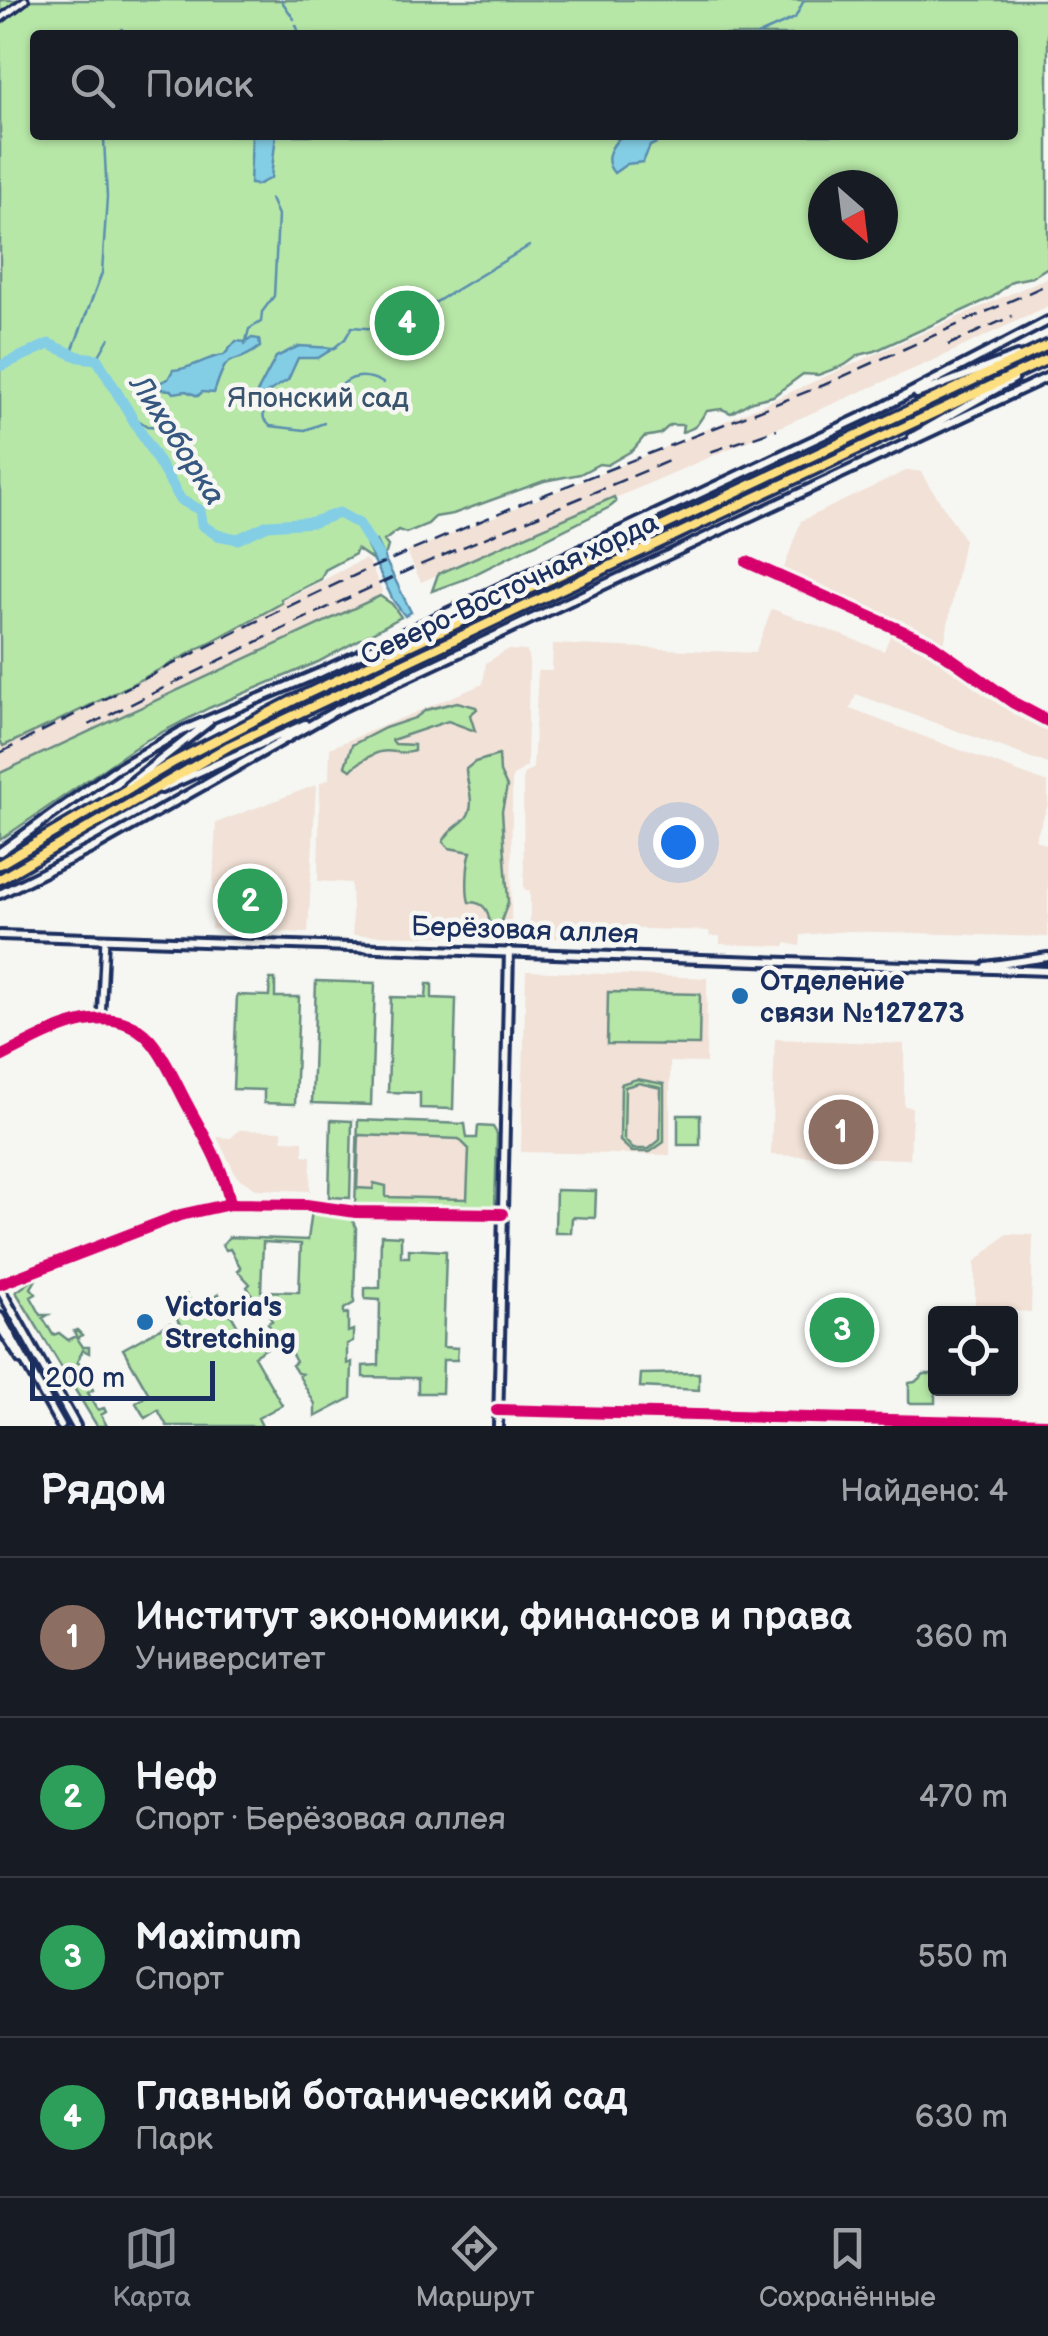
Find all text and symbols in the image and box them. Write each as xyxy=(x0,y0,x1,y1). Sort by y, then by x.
search box xyxy=(30,30,1018,140)
icon: search xyxy=(65,58,120,113)
text: Поиск xyxy=(145,63,253,108)
north arrow xyxy=(808,170,898,260)
pin: 4 xyxy=(374,286,440,360)
water label: Лихоборка xyxy=(121,367,233,512)
park label: Японский сад xyxy=(227,382,409,415)
street label: Северо-Восточная хорда xyxy=(356,506,664,673)
your location xyxy=(653,817,704,868)
pin: 2 xyxy=(218,864,282,938)
street label: Берёзовая аллея xyxy=(410,910,639,951)
place label: Отделение связи №127273 xyxy=(760,965,965,1030)
marker: Отделение связи №127273 xyxy=(729,985,751,1007)
pin: 1 xyxy=(808,1094,874,1170)
place label: Victoria's Stretching xyxy=(165,1291,296,1356)
pin: 3 xyxy=(810,1292,874,1368)
map controls xyxy=(928,1306,1018,1396)
button: locate xyxy=(928,1306,1018,1396)
marker: Victoria's Stretching xyxy=(134,1311,156,1333)
scale bar xyxy=(30,1356,215,1400)
text: 200 m xyxy=(45,1362,125,1395)
text: Рядом xyxy=(40,1466,167,1517)
text: Найдено: 4 xyxy=(840,1472,1008,1511)
text: Институт экономики, финансов и права xyxy=(135,1595,852,1640)
text: 1 xyxy=(66,1618,79,1657)
text: 360 m xyxy=(915,1618,1008,1657)
text: Университет xyxy=(135,1640,326,1679)
text: Неф xyxy=(135,1755,217,1800)
text: 2 xyxy=(63,1778,82,1817)
text: 470 m xyxy=(919,1778,1008,1817)
text: Спорт · Берёзовая аллея xyxy=(135,1800,506,1839)
text: Maximum xyxy=(135,1915,302,1960)
text: 3 xyxy=(63,1938,82,1977)
text: 550 m xyxy=(917,1938,1008,1977)
text: Спорт xyxy=(135,1960,224,1999)
text: Главный ботанический сад xyxy=(135,2075,627,2120)
text: 4 xyxy=(63,2098,82,2137)
text: 630 m xyxy=(915,2098,1008,2137)
text: Парк xyxy=(135,2120,213,2159)
tab: Карта xyxy=(112,2221,191,2314)
tab: Маршрут xyxy=(415,2221,535,2314)
tab: Сохранённые xyxy=(759,2221,936,2314)

